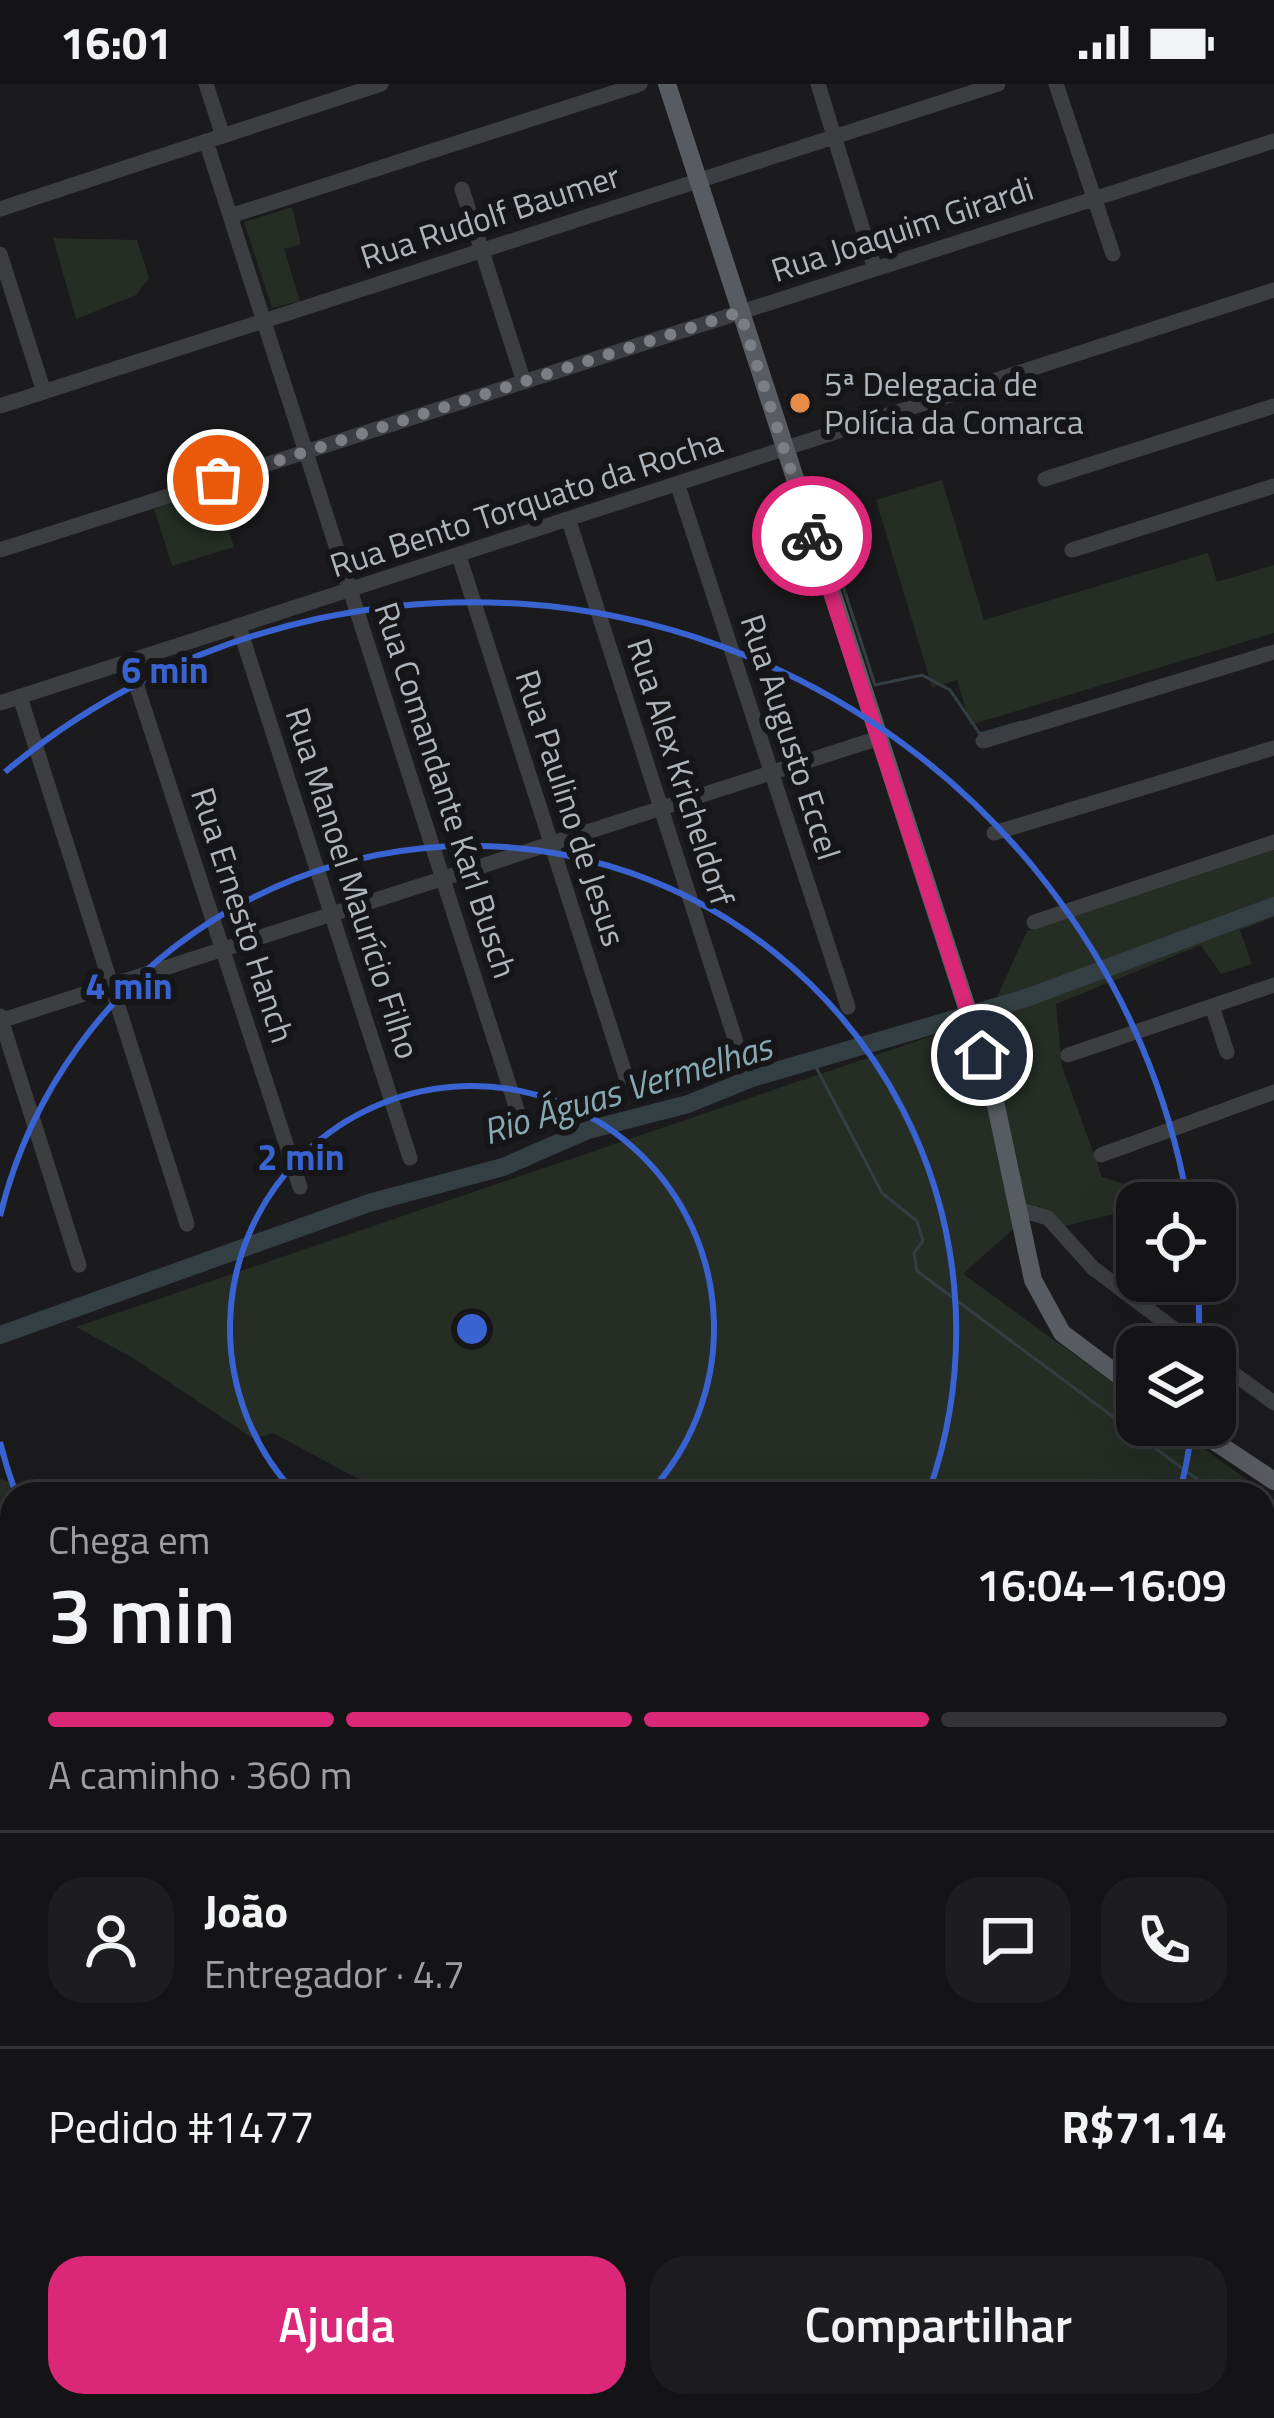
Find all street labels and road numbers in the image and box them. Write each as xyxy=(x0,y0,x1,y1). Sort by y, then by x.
street label: Rua Rudolf Baumer xyxy=(354,150,626,282)
street label: Rua Joaquim Girardi xyxy=(764,163,1040,295)
street label: Rua Bento Torquato da Rocha xyxy=(323,416,729,590)
street label: Rua Comandante Karl Busch xyxy=(362,596,530,984)
street label: Rua Augusto Eccel xyxy=(728,608,854,866)
street label: Rua Alex Kricheldorf xyxy=(614,632,748,912)
street label: Rua Paulino de Jesus xyxy=(503,663,639,953)
street label: Rua Manoel Maurício Filho xyxy=(273,701,433,1065)
street label: Rua Ernesto Hanch xyxy=(178,781,308,1049)

